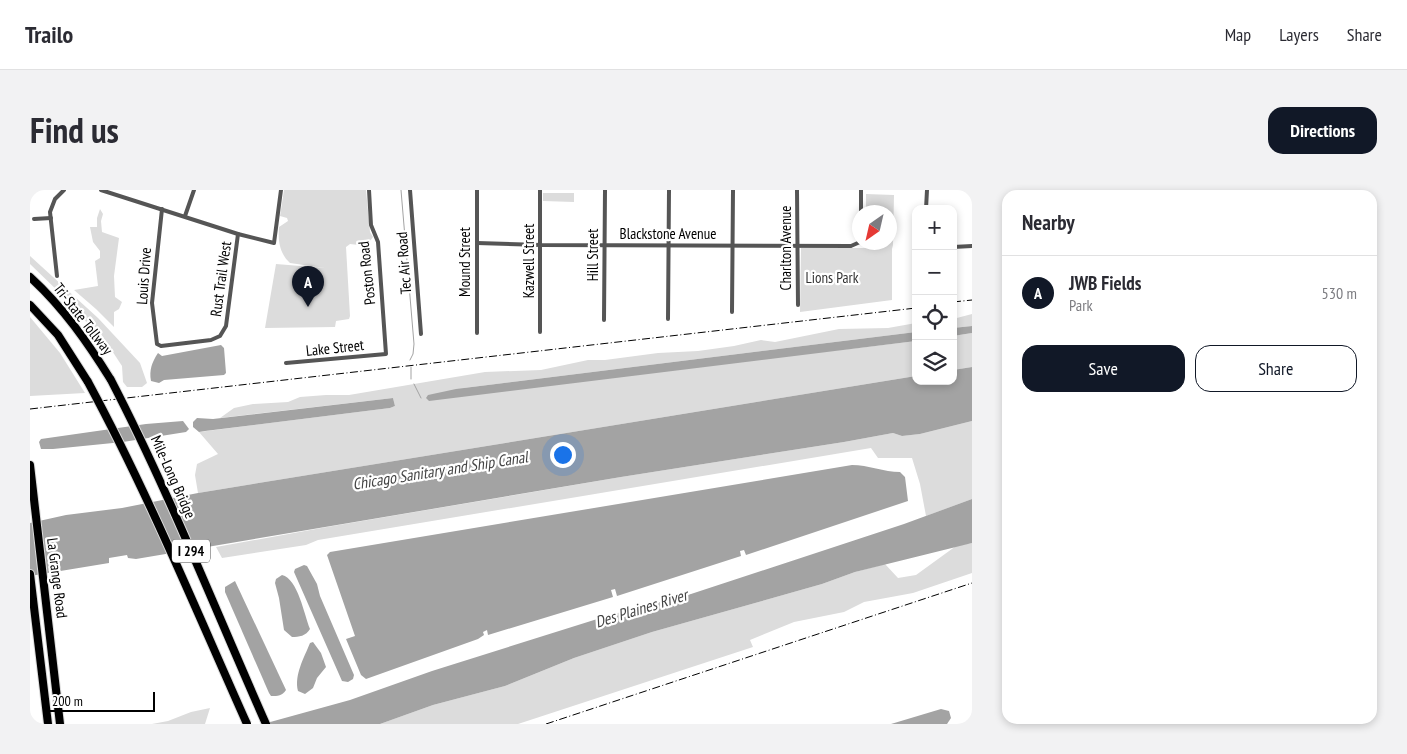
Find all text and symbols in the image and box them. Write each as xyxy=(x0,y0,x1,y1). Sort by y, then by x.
text: Trailo xyxy=(25,19,73,50)
text: Map xyxy=(1225,23,1251,46)
text: Layers xyxy=(1279,23,1319,46)
text: Share xyxy=(1347,23,1382,46)
text: Find us xyxy=(30,107,119,153)
button: Directions xyxy=(1268,107,1377,154)
north arrow xyxy=(852,205,897,250)
map controls xyxy=(912,205,957,385)
button: + xyxy=(912,205,957,250)
street label: Charlton Avenue xyxy=(776,206,795,290)
text: Nearby xyxy=(1022,209,1075,236)
street label: Kazwell Street xyxy=(519,224,538,298)
street label: Blackstone Avenue xyxy=(620,224,716,243)
street label: Mound Street xyxy=(455,227,474,297)
street label: Hill Street xyxy=(583,229,602,281)
street label: Tec Air Road xyxy=(392,231,415,295)
street label: Rust Trail West xyxy=(206,240,235,318)
street label: Poston Road xyxy=(354,240,379,306)
street label: Louis Drive xyxy=(132,247,155,305)
button: − xyxy=(912,250,957,295)
pin: A xyxy=(292,266,324,307)
park label: Lions Park xyxy=(805,268,859,287)
text: JWB Fields xyxy=(1069,271,1141,295)
street label: Tri-State Tollway xyxy=(49,279,118,359)
text: A xyxy=(1034,283,1042,303)
text: 530 m xyxy=(1322,283,1357,303)
button: locate xyxy=(912,295,957,340)
text: Park xyxy=(1069,295,1093,315)
street label: Lake Street xyxy=(305,335,365,360)
button: layers xyxy=(912,340,957,385)
button: Save xyxy=(1022,345,1185,392)
button: Share xyxy=(1195,345,1357,392)
street label: Mile-Long Bridge xyxy=(147,432,200,521)
your location xyxy=(550,442,576,468)
water label: Chicago Sanitary and Ship Canal xyxy=(351,446,530,494)
street label: La Grange Road xyxy=(43,537,72,619)
road number: I 294 xyxy=(172,540,210,562)
water label: Des Plaines River xyxy=(592,584,692,632)
scale bar xyxy=(45,689,155,712)
text: 200 m xyxy=(52,692,83,710)

